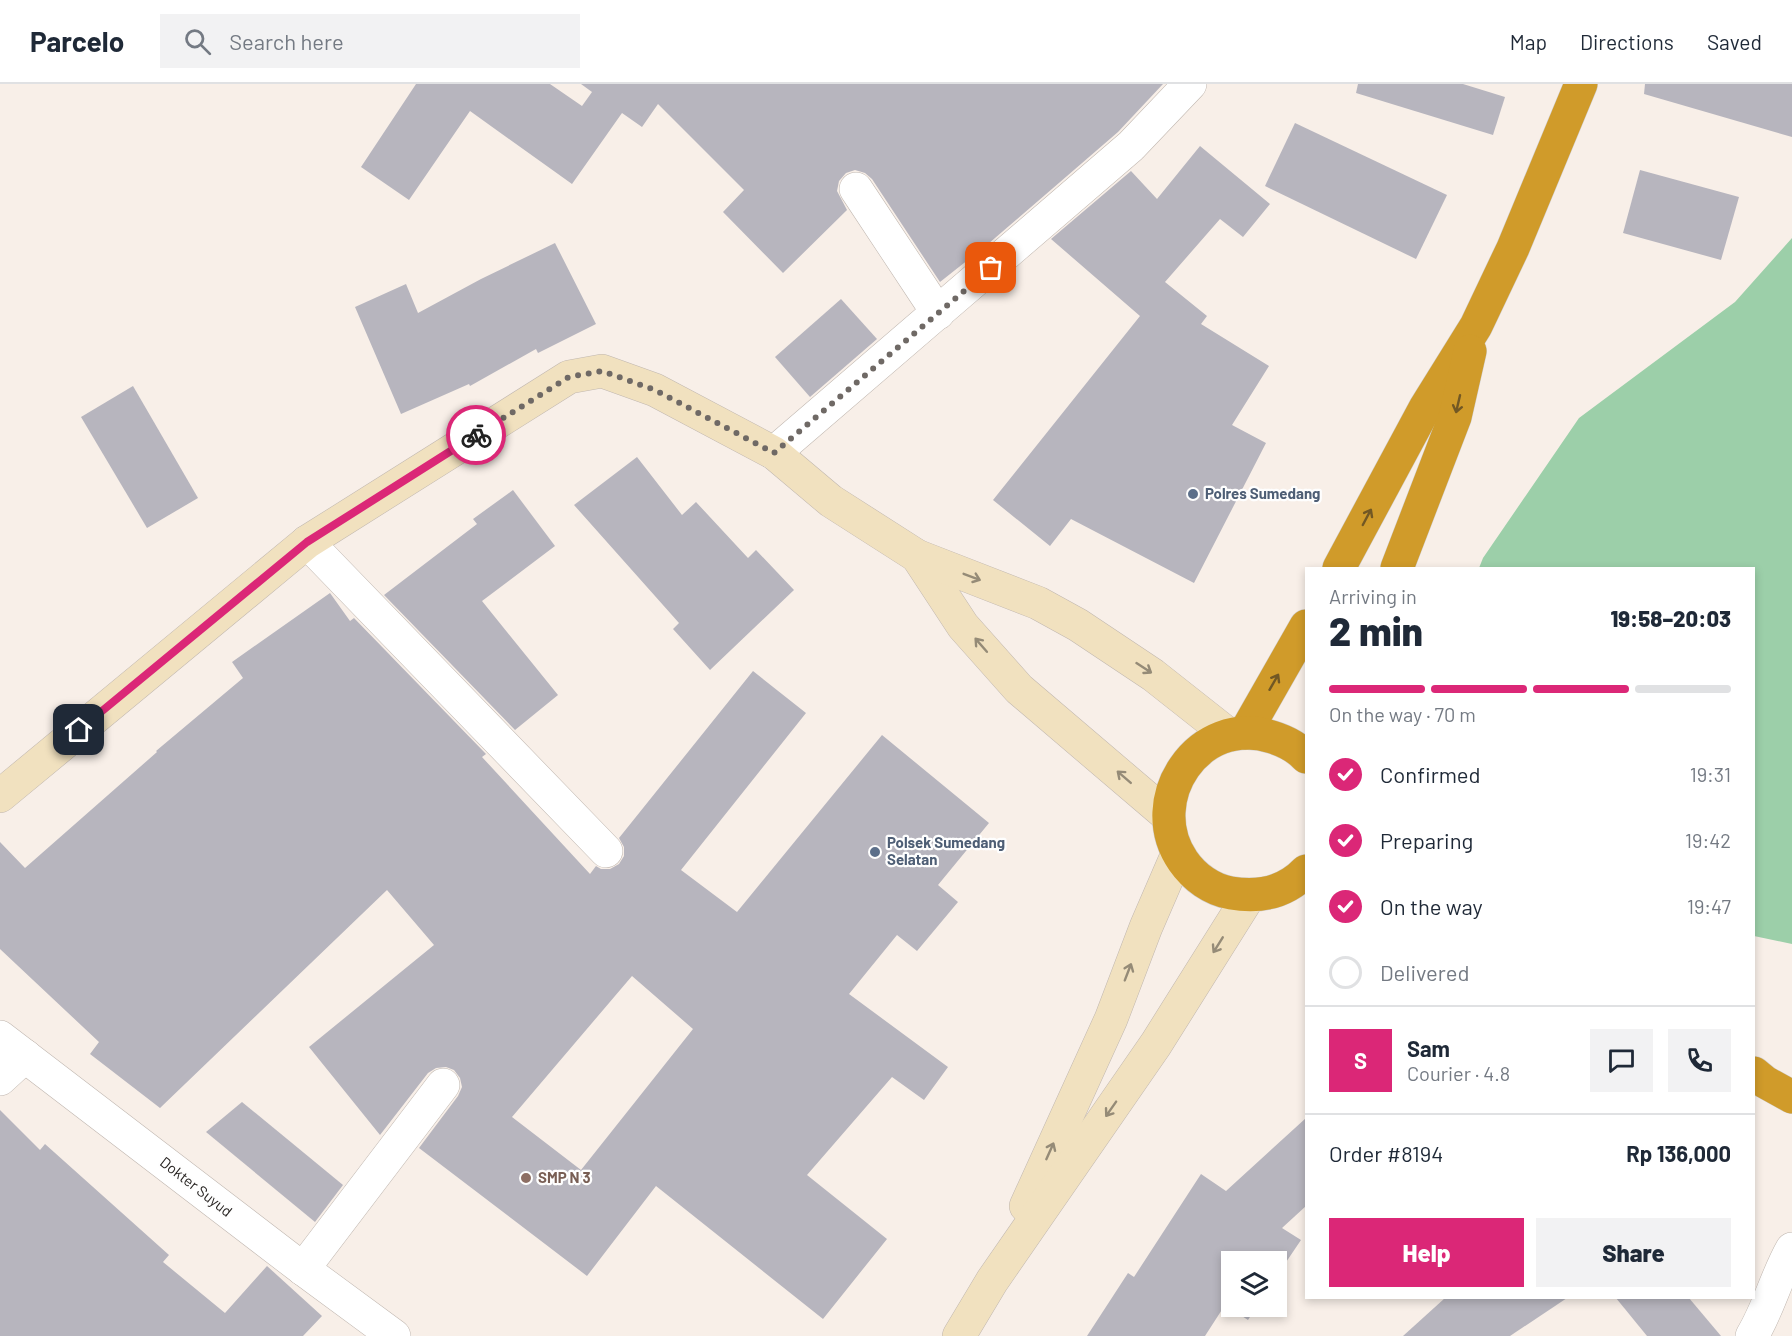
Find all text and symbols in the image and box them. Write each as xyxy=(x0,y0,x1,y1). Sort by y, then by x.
search box xyxy=(160,14,580,68)
text: Parcelo xyxy=(30,24,124,58)
icon: search xyxy=(181,25,214,58)
text: Search here xyxy=(229,28,344,54)
text: Map xyxy=(1510,29,1547,54)
text: Directions xyxy=(1580,29,1674,54)
text: Saved xyxy=(1707,29,1762,54)
pin xyxy=(965,242,1016,293)
icon: bag xyxy=(974,251,1007,284)
one-way arrow xyxy=(1452,394,1464,413)
courier xyxy=(446,405,506,465)
icon: bike xyxy=(460,419,493,452)
place label: Polres Sumedang xyxy=(1205,484,1320,502)
marker: Polres Sumedang xyxy=(1186,487,1200,501)
one-way arrow xyxy=(1361,509,1373,526)
one-way arrow xyxy=(962,573,981,584)
text: Arriving in xyxy=(1329,584,1417,608)
text: 19:58–20:03 xyxy=(1611,605,1731,631)
text: 2 min xyxy=(1329,607,1423,654)
one-way arrow xyxy=(974,638,988,653)
one-way arrow xyxy=(1135,662,1151,674)
one-way arrow xyxy=(1269,674,1280,692)
text: On the way · 70 m xyxy=(1329,702,1476,726)
pin xyxy=(53,704,104,755)
icon: home xyxy=(62,713,95,746)
icon: check xyxy=(1329,758,1362,791)
text: Confirmed xyxy=(1380,761,1480,787)
text: 19:31 xyxy=(1690,762,1731,786)
one-way arrow xyxy=(1116,771,1132,784)
icon: check xyxy=(1329,824,1362,857)
text: Preparing xyxy=(1380,827,1473,853)
text: 19:42 xyxy=(1685,828,1731,852)
place label: Polsek Sumedang Selatan xyxy=(887,833,1005,868)
marker: Polsek Sumedang Selatan xyxy=(868,845,882,859)
icon: check xyxy=(1329,890,1362,923)
text: On the way xyxy=(1380,893,1483,919)
text: 19:47 xyxy=(1687,894,1731,918)
one-way arrow xyxy=(1211,936,1223,953)
text: Delivered xyxy=(1380,959,1469,985)
one-way arrow xyxy=(1124,964,1135,982)
button: chat xyxy=(1590,1029,1653,1092)
button: phone xyxy=(1668,1029,1731,1092)
text: Sam xyxy=(1407,1035,1450,1061)
text: S xyxy=(1354,1047,1367,1073)
text: Courier · 4.8 xyxy=(1407,1061,1510,1085)
one-way arrow xyxy=(1105,1100,1117,1116)
text: Order #8194 xyxy=(1329,1140,1443,1166)
text: Rp 136,000 xyxy=(1626,1140,1731,1166)
one-way arrow xyxy=(1045,1143,1057,1161)
street label: Dokter Suyud xyxy=(157,1152,236,1220)
place label: SMP N 3 xyxy=(538,1168,591,1186)
marker: SMP N 3 xyxy=(519,1171,533,1185)
button: Help xyxy=(1329,1218,1524,1287)
button: Share xyxy=(1536,1218,1731,1287)
map controls xyxy=(1221,1251,1287,1317)
button: layers xyxy=(1221,1251,1287,1317)

